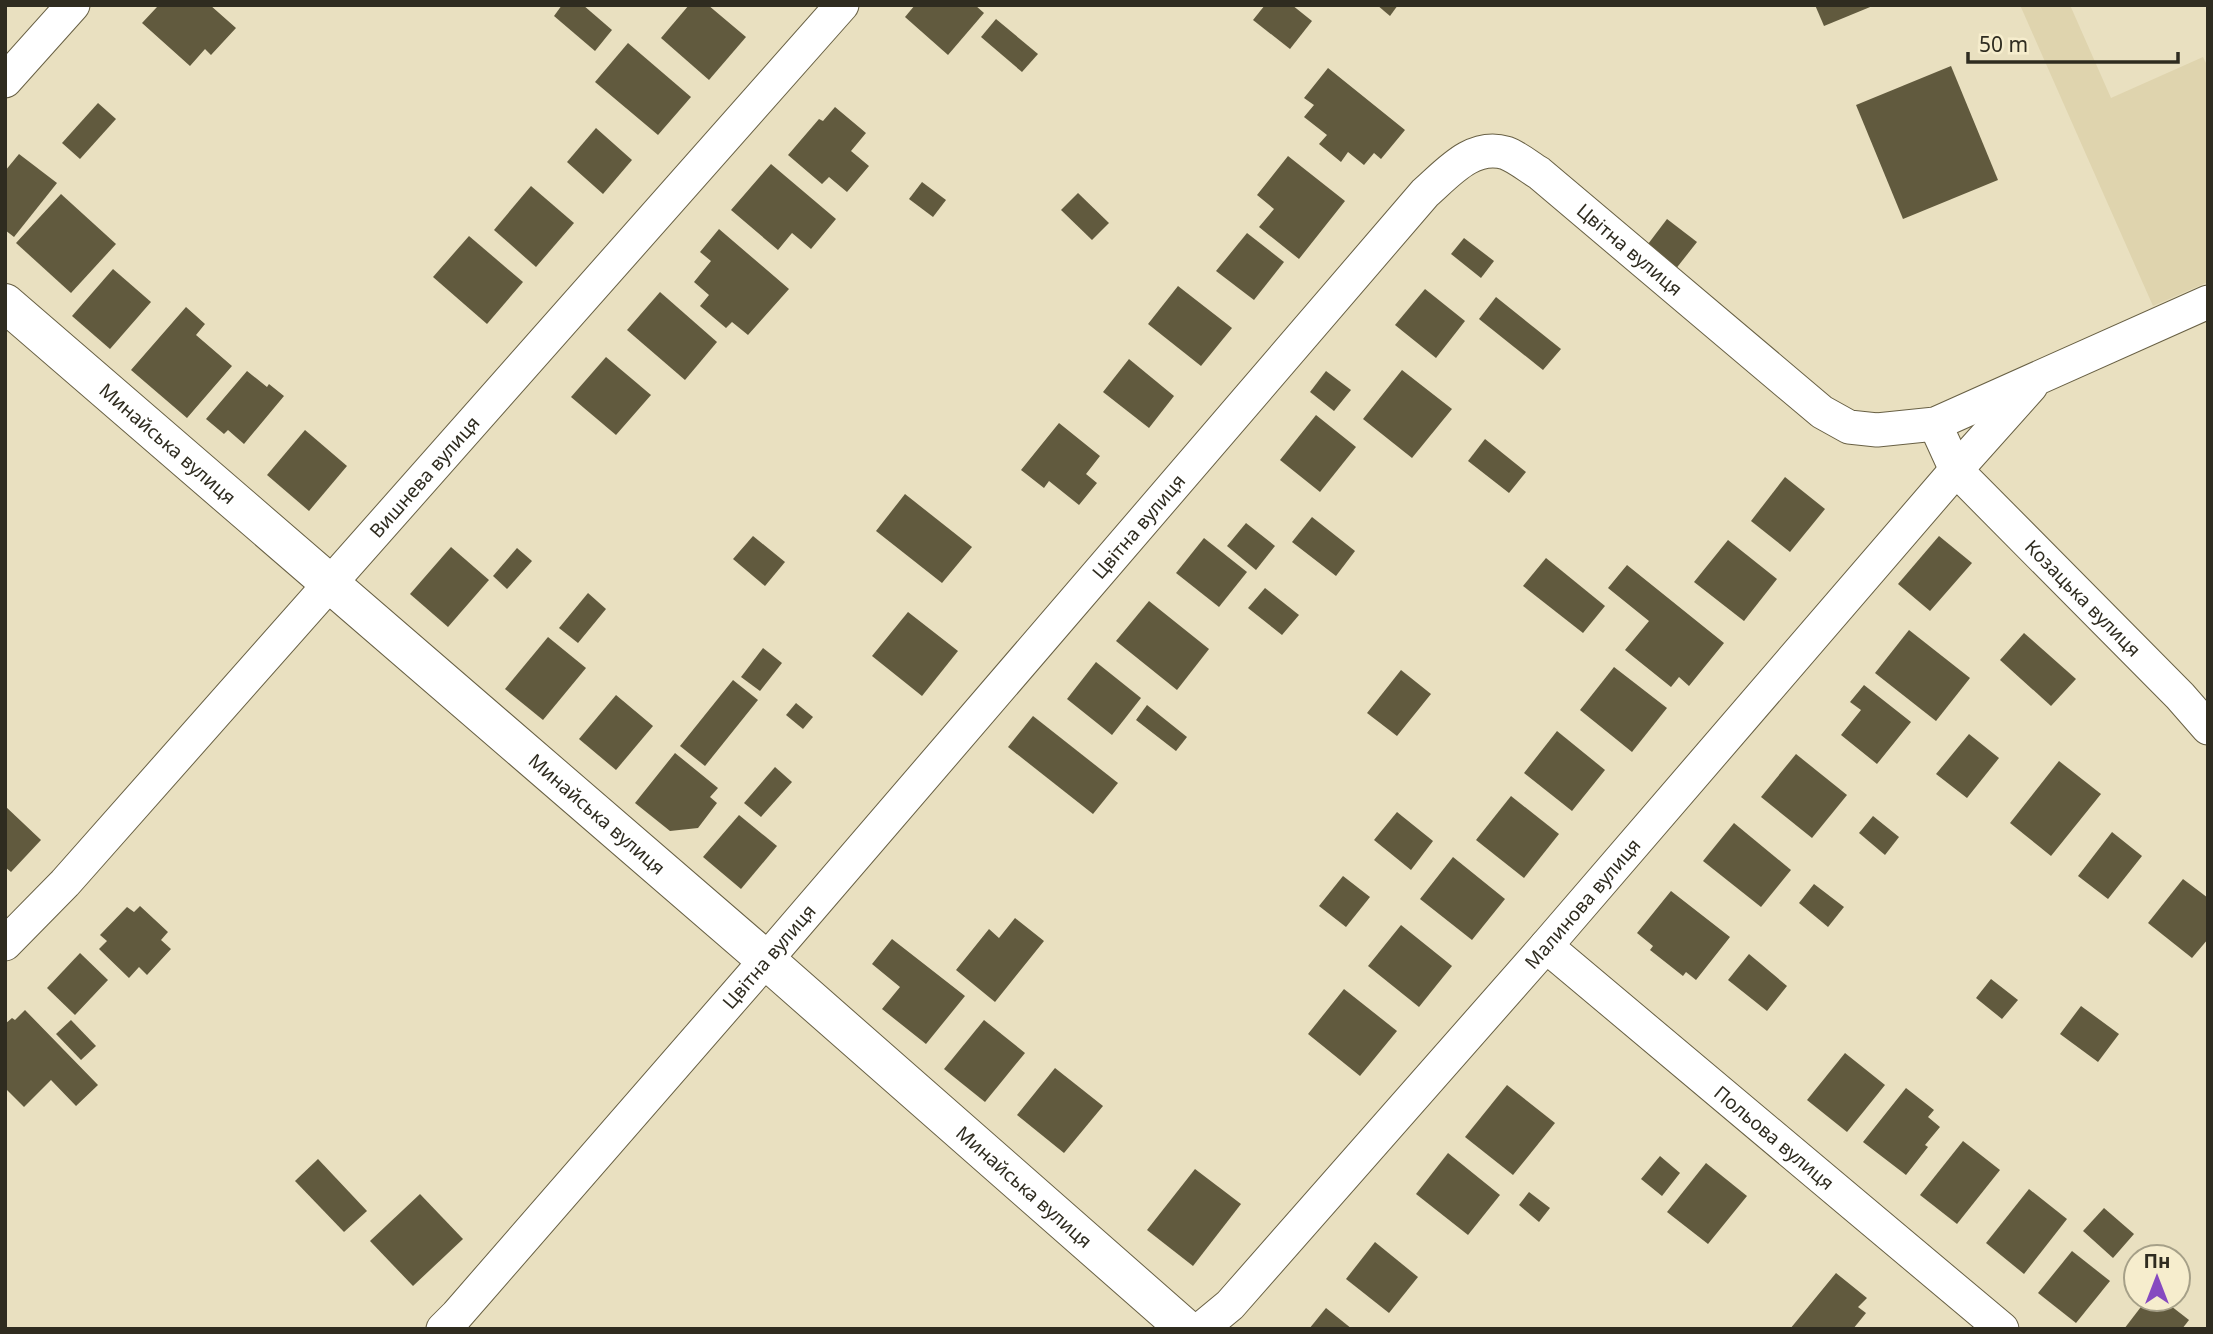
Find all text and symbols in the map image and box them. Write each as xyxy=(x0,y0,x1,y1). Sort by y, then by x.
scale bar xyxy=(1968,21,2178,65)
text: 50 m xyxy=(1979,30,2028,58)
street label: Цвітна вулиця xyxy=(1571,197,1688,302)
street label: Минайська вулиця xyxy=(94,377,242,510)
street label: Вишнева вулиця xyxy=(364,410,485,543)
street label: Цвітна вулиця xyxy=(1086,468,1191,584)
street label: Козацька вулиця xyxy=(2019,534,2147,662)
street label: Минайська вулиця xyxy=(523,748,671,880)
street label: Малинова вулиця xyxy=(1519,833,1646,974)
street label: Цвітна вулиця xyxy=(716,899,821,1014)
street label: Польова вулиця xyxy=(1709,1080,1840,1196)
street label: Минайська вулиця xyxy=(951,1120,1098,1254)
north arrow xyxy=(2122,1243,2192,1313)
text: Пн xyxy=(2144,1248,2170,1274)

